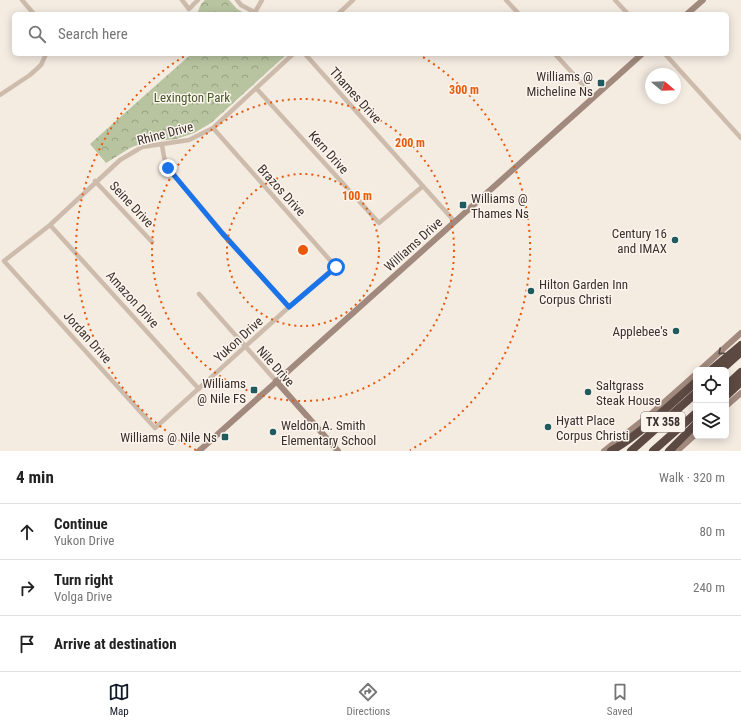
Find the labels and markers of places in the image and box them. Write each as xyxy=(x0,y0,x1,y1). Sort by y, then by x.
place label: Williams @ Micheline Ns xyxy=(526,69,593,99)
marker: Williams @ Micheline Ns xyxy=(596,78,606,88)
place label: Williams @ Thames Ns xyxy=(471,191,529,221)
marker: Williams @ Thames Ns xyxy=(458,200,468,210)
place label: Century 16 and IMAX xyxy=(612,226,667,256)
marker: Century 16 and IMAX xyxy=(670,235,680,245)
centre of rings xyxy=(296,243,310,257)
place label: Hilton Garden Inn Corpus Christi xyxy=(539,277,628,307)
marker: Hilton Garden Inn Corpus Christi xyxy=(526,286,536,296)
place label: Applebee's xyxy=(612,324,668,339)
marker: Applebee's xyxy=(671,326,681,336)
place label: Williams @ Nile FS xyxy=(197,376,246,406)
place label: Saltgrass Steak House xyxy=(596,378,661,408)
marker: Williams @ Nile FS xyxy=(249,385,259,395)
marker: Saltgrass Steak House xyxy=(583,387,593,397)
place label: Hyatt Place Corpus Christi xyxy=(556,413,629,443)
place label: Weldon A. Smith Elementary School xyxy=(281,418,376,448)
marker: Hyatt Place Corpus Christi xyxy=(543,422,553,432)
marker: Weldon A. Smith Elementary School xyxy=(268,427,278,437)
place label: Williams @ Nile Ns xyxy=(120,430,217,445)
marker: Williams @ Nile Ns xyxy=(220,432,230,442)

